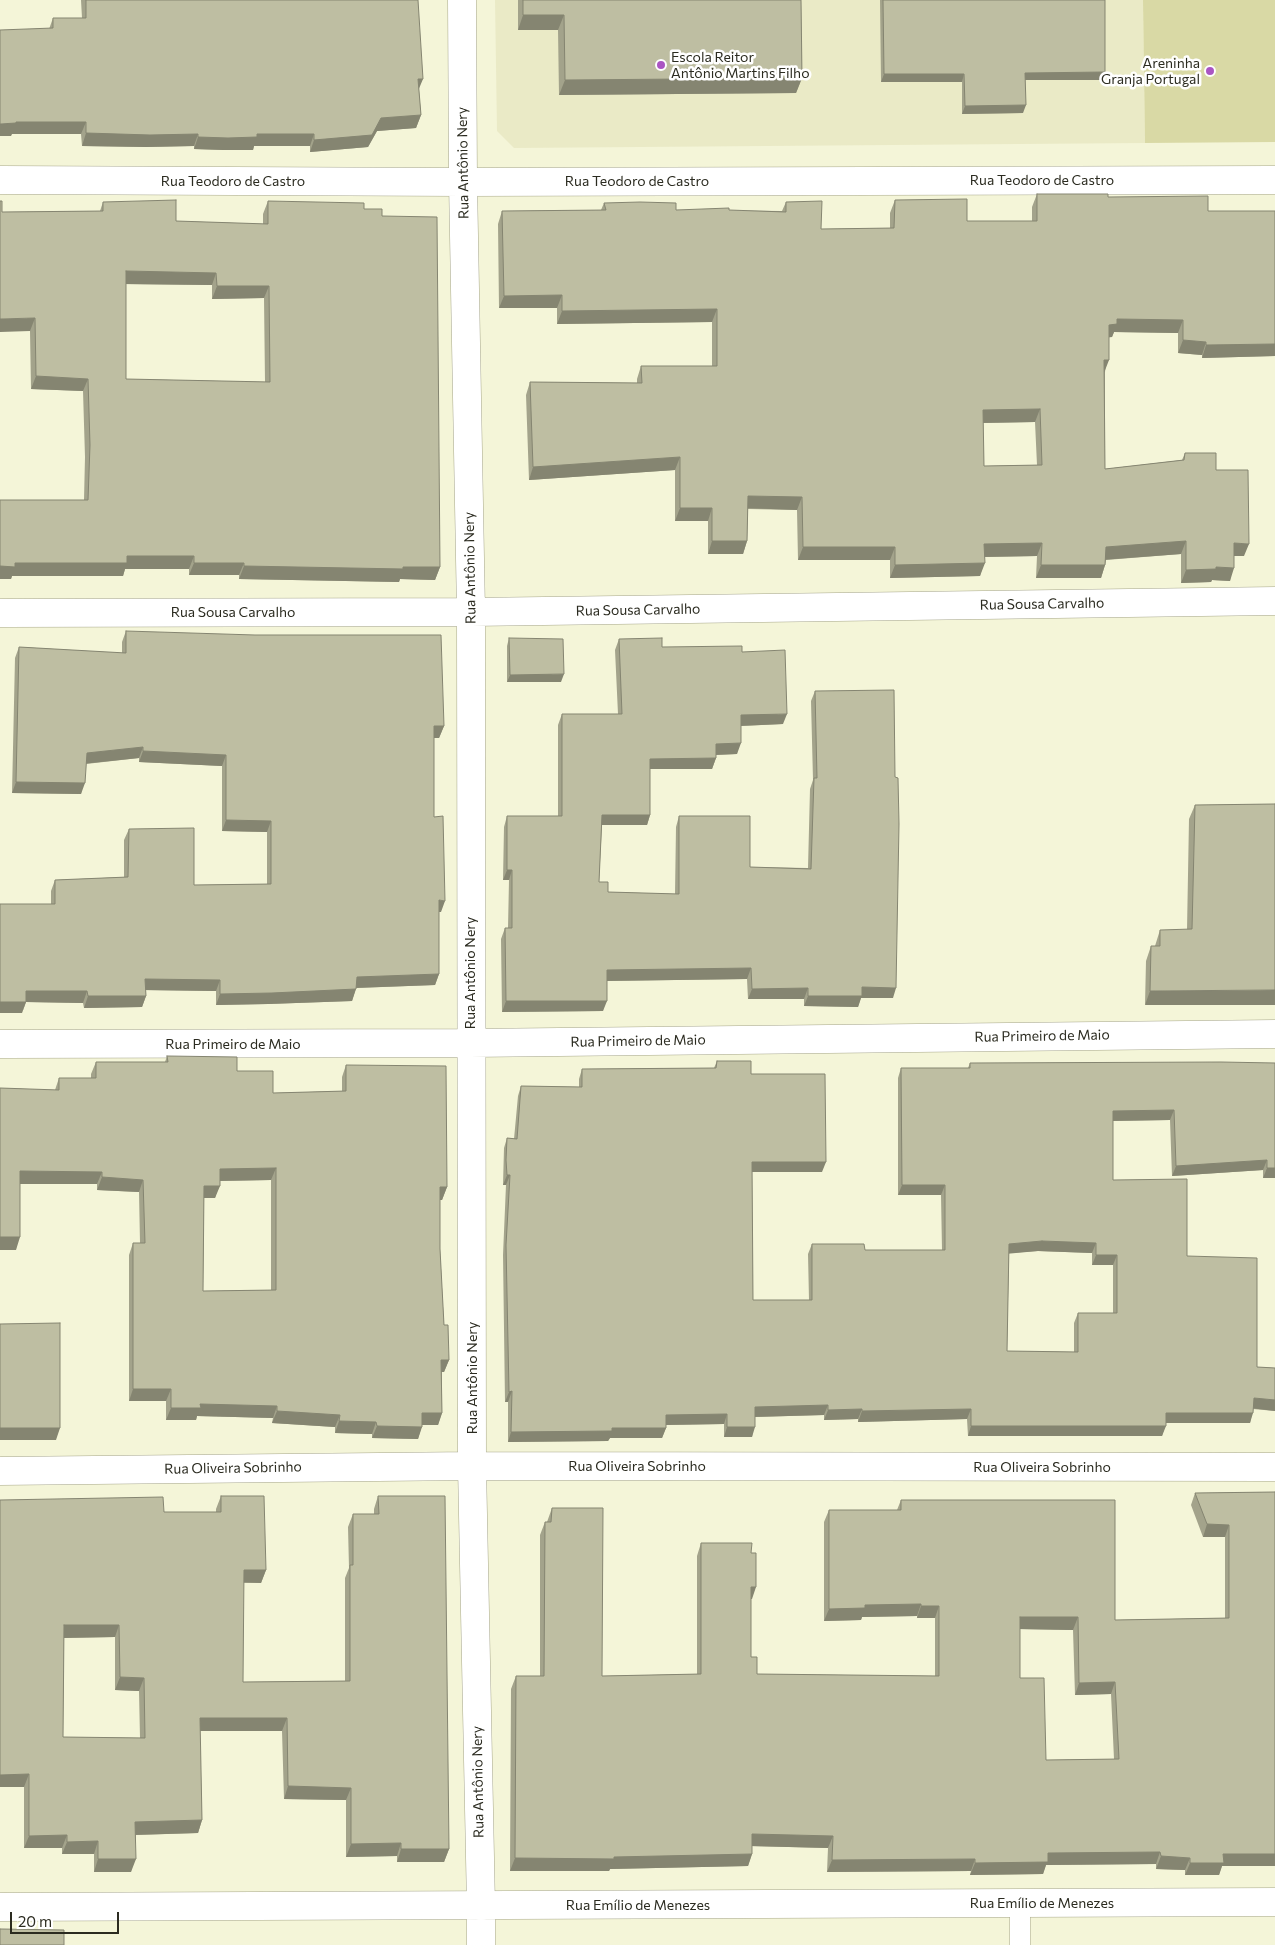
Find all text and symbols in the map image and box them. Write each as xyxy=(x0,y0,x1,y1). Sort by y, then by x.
place label: Escola Reitor Antônio Martins Filho xyxy=(671,49,810,82)
place label: Areninha Granja Portugal xyxy=(1101,55,1200,88)
marker: Escola Reitor Antônio Martins Filho xyxy=(655,59,667,71)
marker: Areninha Granja Portugal xyxy=(1204,65,1216,77)
street label: Rua Antônio Nery xyxy=(454,107,472,219)
street label: Rua Teodoro de Castro xyxy=(970,172,1114,188)
street label: Rua Teodoro de Castro xyxy=(161,173,305,189)
street label: Rua Teodoro de Castro xyxy=(565,173,709,189)
street label: Rua Antônio Nery xyxy=(461,512,479,624)
street label: Rua Sousa Carvalho xyxy=(980,595,1104,613)
street label: Rua Sousa Carvalho xyxy=(576,601,700,619)
street label: Rua Sousa Carvalho xyxy=(171,604,295,620)
street label: Rua Antônio Nery xyxy=(462,917,478,1029)
street label: Rua Primeiro de Maio xyxy=(974,1026,1110,1046)
street label: Rua Primeiro de Maio xyxy=(570,1031,706,1051)
street label: Rua Primeiro de Maio xyxy=(165,1036,301,1052)
street label: Rua Antônio Nery xyxy=(464,1322,480,1434)
street label: Rua Oliveira Sobrinho xyxy=(164,1458,302,1478)
street label: Rua Oliveira Sobrinho xyxy=(568,1458,706,1474)
street label: Rua Oliveira Sobrinho xyxy=(973,1459,1111,1475)
street label: Rua Antônio Nery xyxy=(469,1726,487,1838)
street label: Rua Emílio de Menezes xyxy=(970,1895,1114,1911)
street label: Rua Emílio de Menezes xyxy=(566,1897,710,1913)
scale bar xyxy=(12,1902,121,1934)
text: 20 m xyxy=(18,1912,52,1930)

